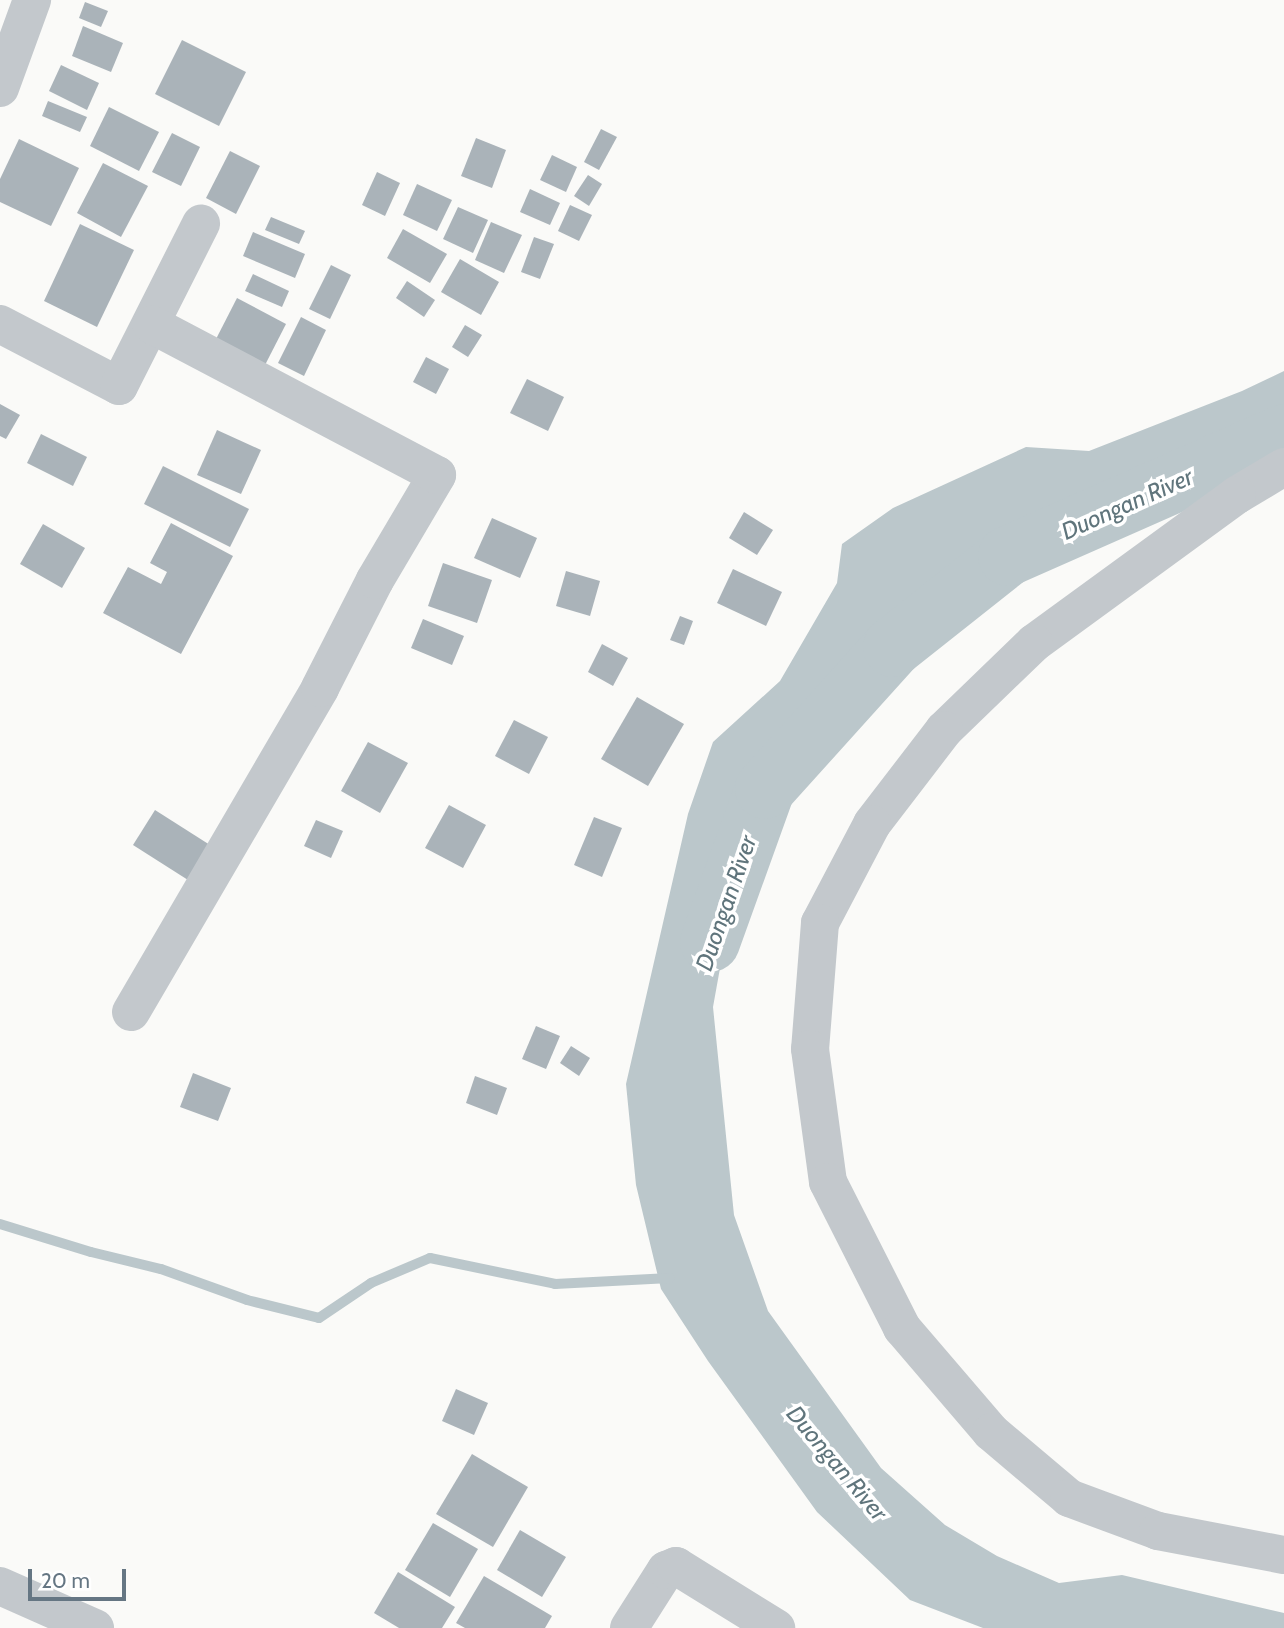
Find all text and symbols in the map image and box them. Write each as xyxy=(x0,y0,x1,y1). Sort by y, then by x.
water label: Duongan River xyxy=(1057,462,1197,546)
water label: Duongan River xyxy=(689,832,763,974)
water label: Duongan River xyxy=(781,1400,893,1526)
scale bar xyxy=(32,1554,130,1598)
text: 20 m xyxy=(41,1568,90,1593)

